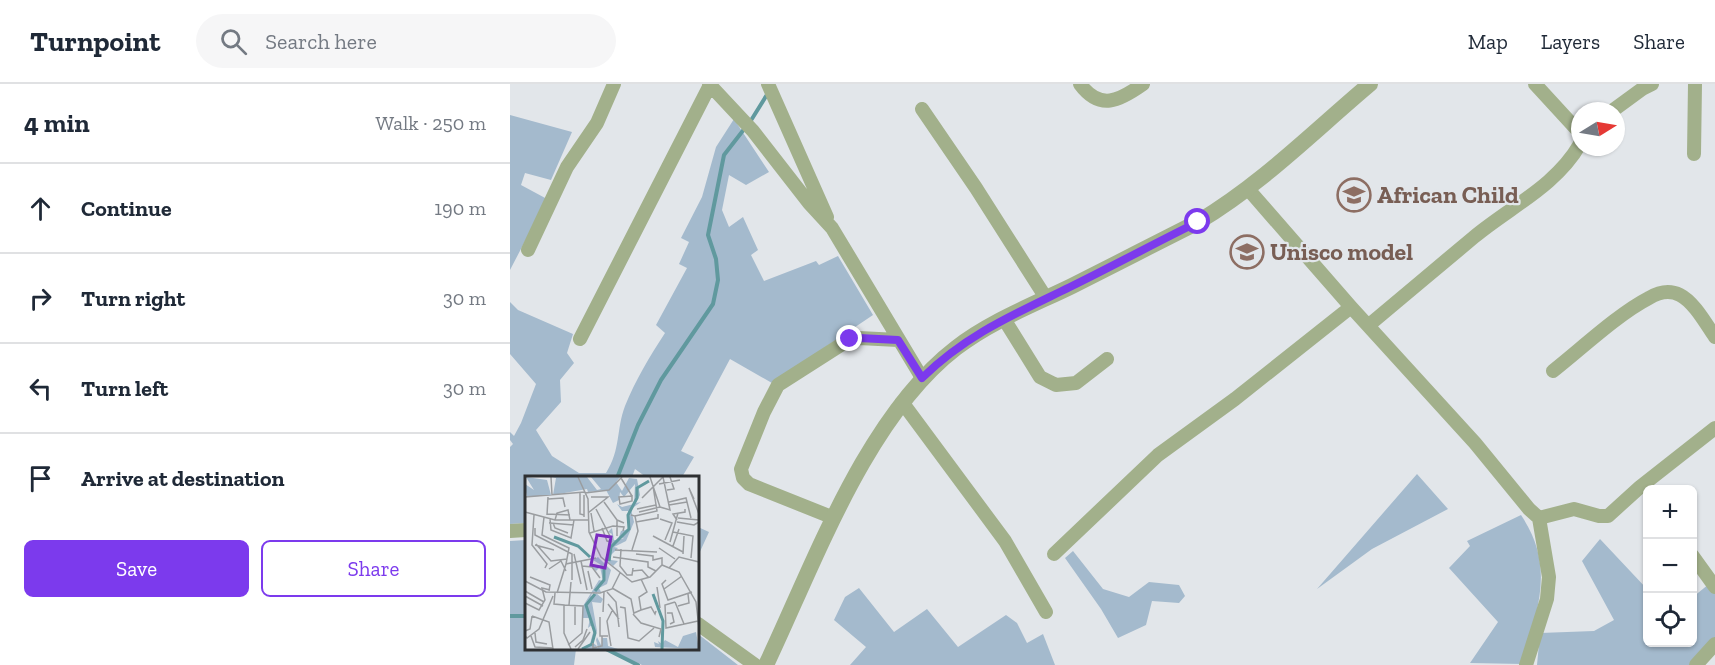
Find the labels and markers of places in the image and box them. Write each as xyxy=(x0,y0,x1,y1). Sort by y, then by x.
school or university icon: African Child xyxy=(1336,177,1372,213)
place label: African Child xyxy=(1377,180,1519,209)
school or university icon: Unisco model xyxy=(1229,234,1265,270)
place label: Unisco model xyxy=(1270,237,1413,266)

